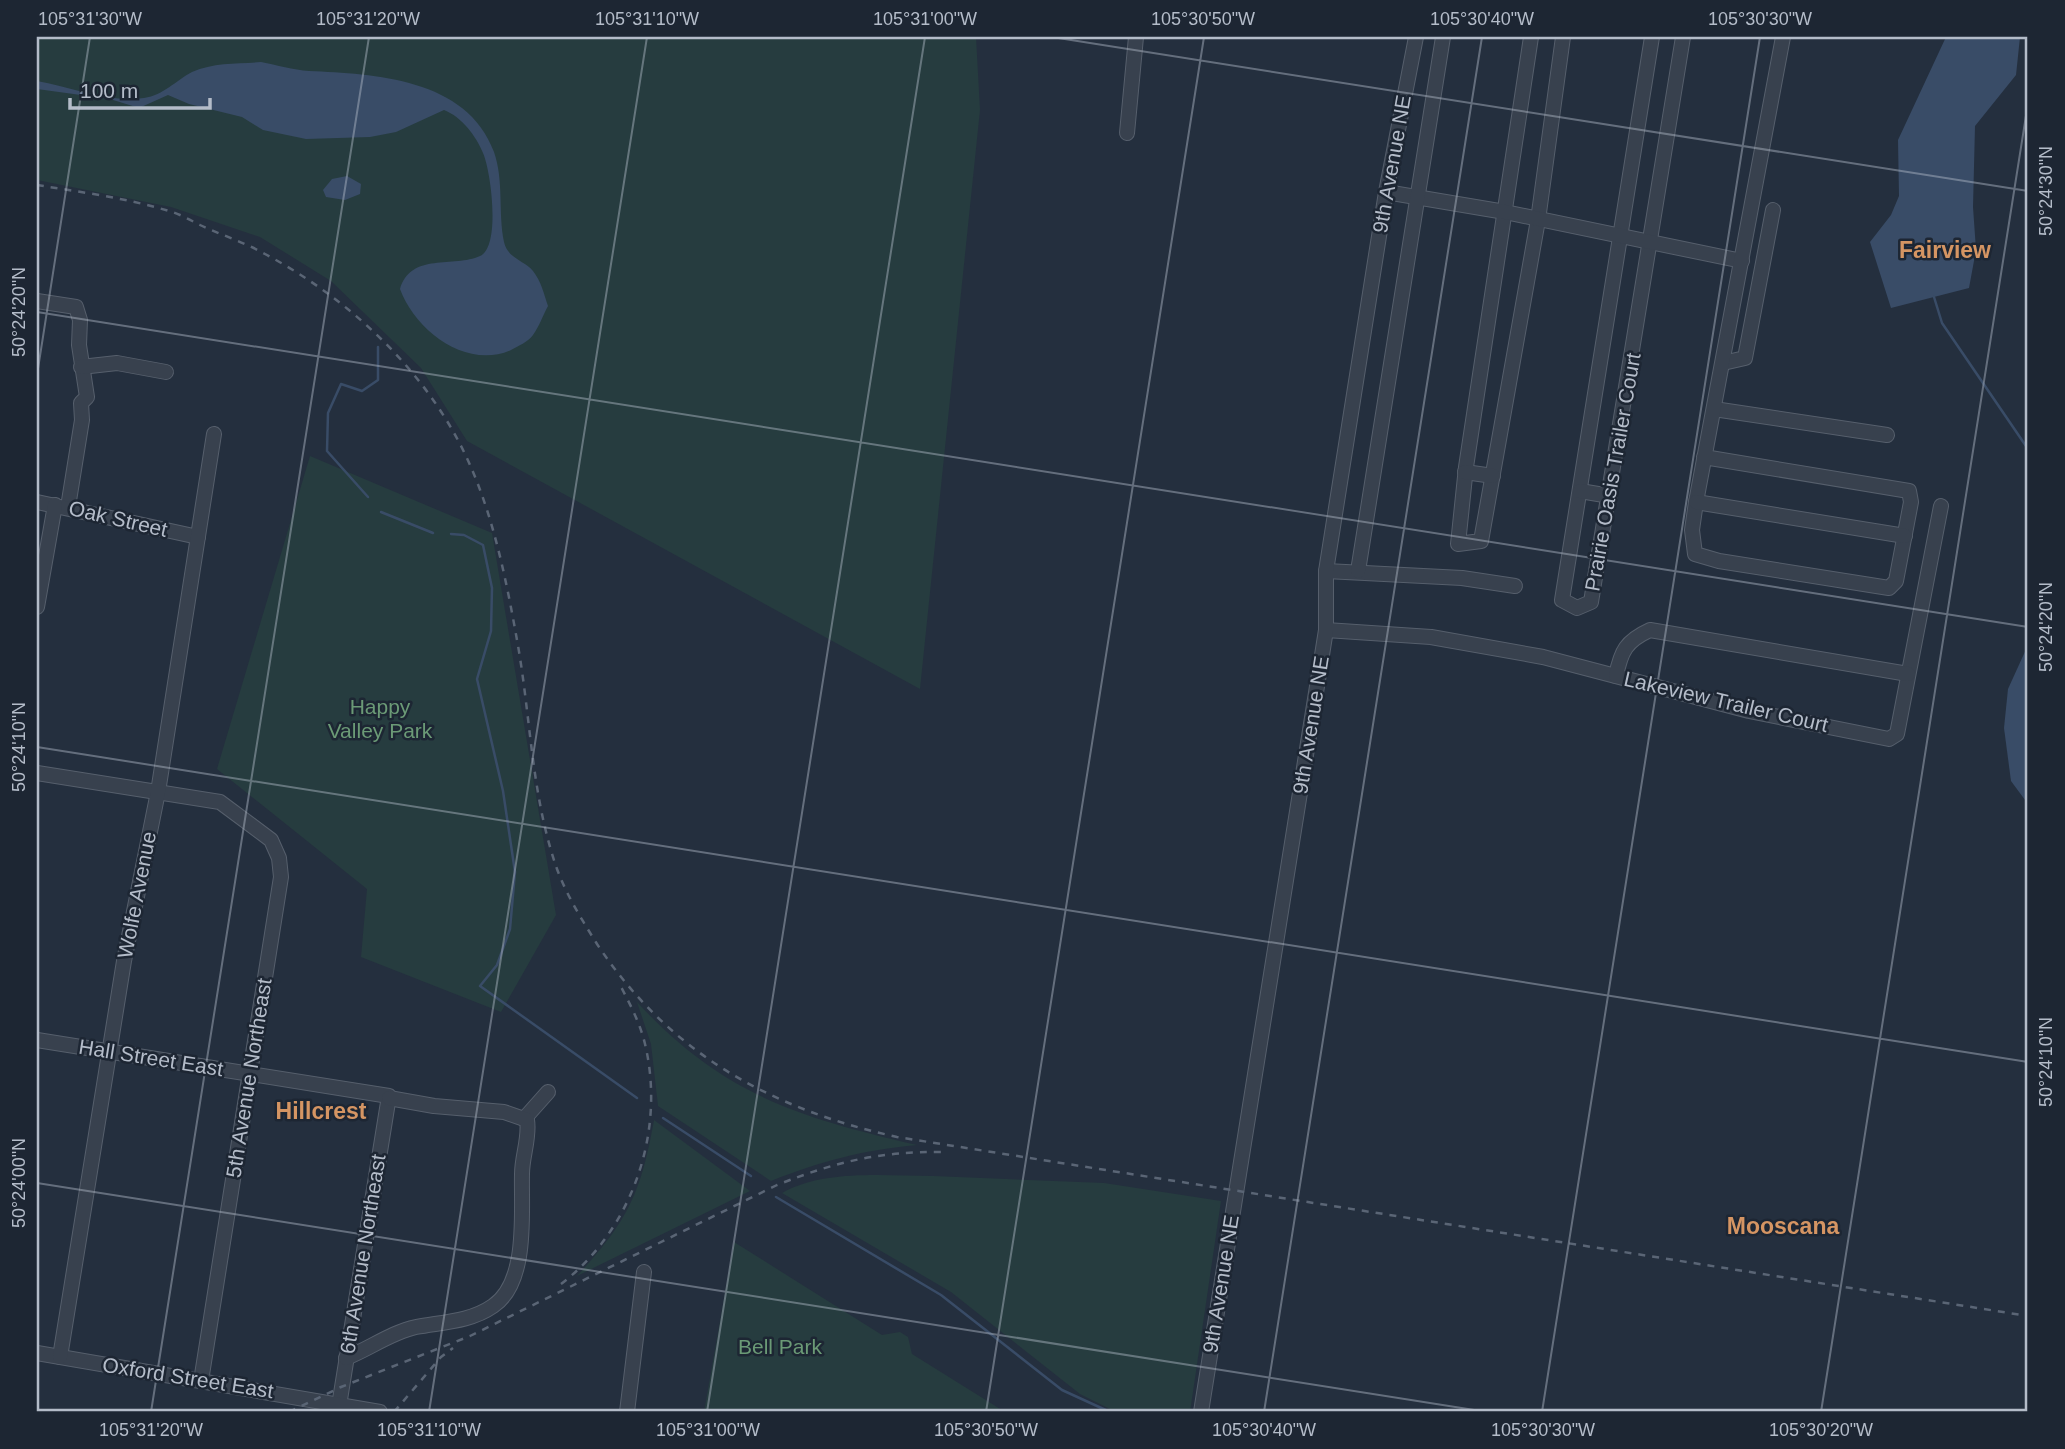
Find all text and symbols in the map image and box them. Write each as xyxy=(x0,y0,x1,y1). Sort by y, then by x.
text: 105°31'30"W xyxy=(38,9,142,29)
text: 105°31'20"W xyxy=(316,9,420,29)
text: 105°31'10"W xyxy=(595,9,699,29)
text: 105°31'00"W xyxy=(873,9,977,29)
text: 105°30'50"W xyxy=(1151,9,1255,29)
text: 105°30'40"W xyxy=(1430,9,1534,29)
text: 105°30'30"W xyxy=(1708,9,1812,29)
scale bar xyxy=(70,66,210,110)
text: 100 m xyxy=(80,79,138,102)
street label: 9th Avenue NE xyxy=(1368,93,1415,235)
text: 50°24'30"N xyxy=(2036,146,2056,236)
district label: Fairview xyxy=(1899,237,1991,263)
text: 50°24'20"N xyxy=(9,267,29,357)
street label: Prairie Oasis Trailer Court xyxy=(1580,351,1645,593)
street label: Oak Street xyxy=(67,496,170,541)
text: 50°24'20"N xyxy=(2036,582,2056,672)
street label: 9th Avenue NE xyxy=(1288,654,1333,796)
street label: Lakeview Trailer Court xyxy=(1622,667,1831,736)
park label: Happy Valley Park xyxy=(328,695,433,742)
text: 50°24'10"N xyxy=(9,702,29,792)
street label: Wolfe Avenue xyxy=(113,829,160,960)
street label: 5th Avenue Northeast xyxy=(221,976,276,1179)
text: 50°24'10"N xyxy=(2036,1017,2056,1107)
street label: Hall Street East xyxy=(77,1035,225,1080)
district label: Hillcrest xyxy=(276,1098,367,1124)
text: 50°24'00"N xyxy=(9,1138,29,1228)
street label: 6th Avenue Northeast xyxy=(335,1152,390,1355)
street label: 9th Avenue NE xyxy=(1198,1213,1243,1355)
district label: Mooscana xyxy=(1727,1213,1839,1239)
park label: Bell Park xyxy=(738,1335,823,1358)
street label: Oxford Street East xyxy=(101,1353,275,1402)
text: 105°31'20"W xyxy=(99,1420,203,1440)
text: 105°31'10"W xyxy=(377,1420,481,1440)
text: 105°31'00"W xyxy=(656,1420,760,1440)
text: 105°30'50"W xyxy=(934,1420,1038,1440)
text: 105°30'40"W xyxy=(1212,1420,1316,1440)
text: 105°30'30"W xyxy=(1491,1420,1595,1440)
text: 105°30'20"W xyxy=(1769,1420,1873,1440)

